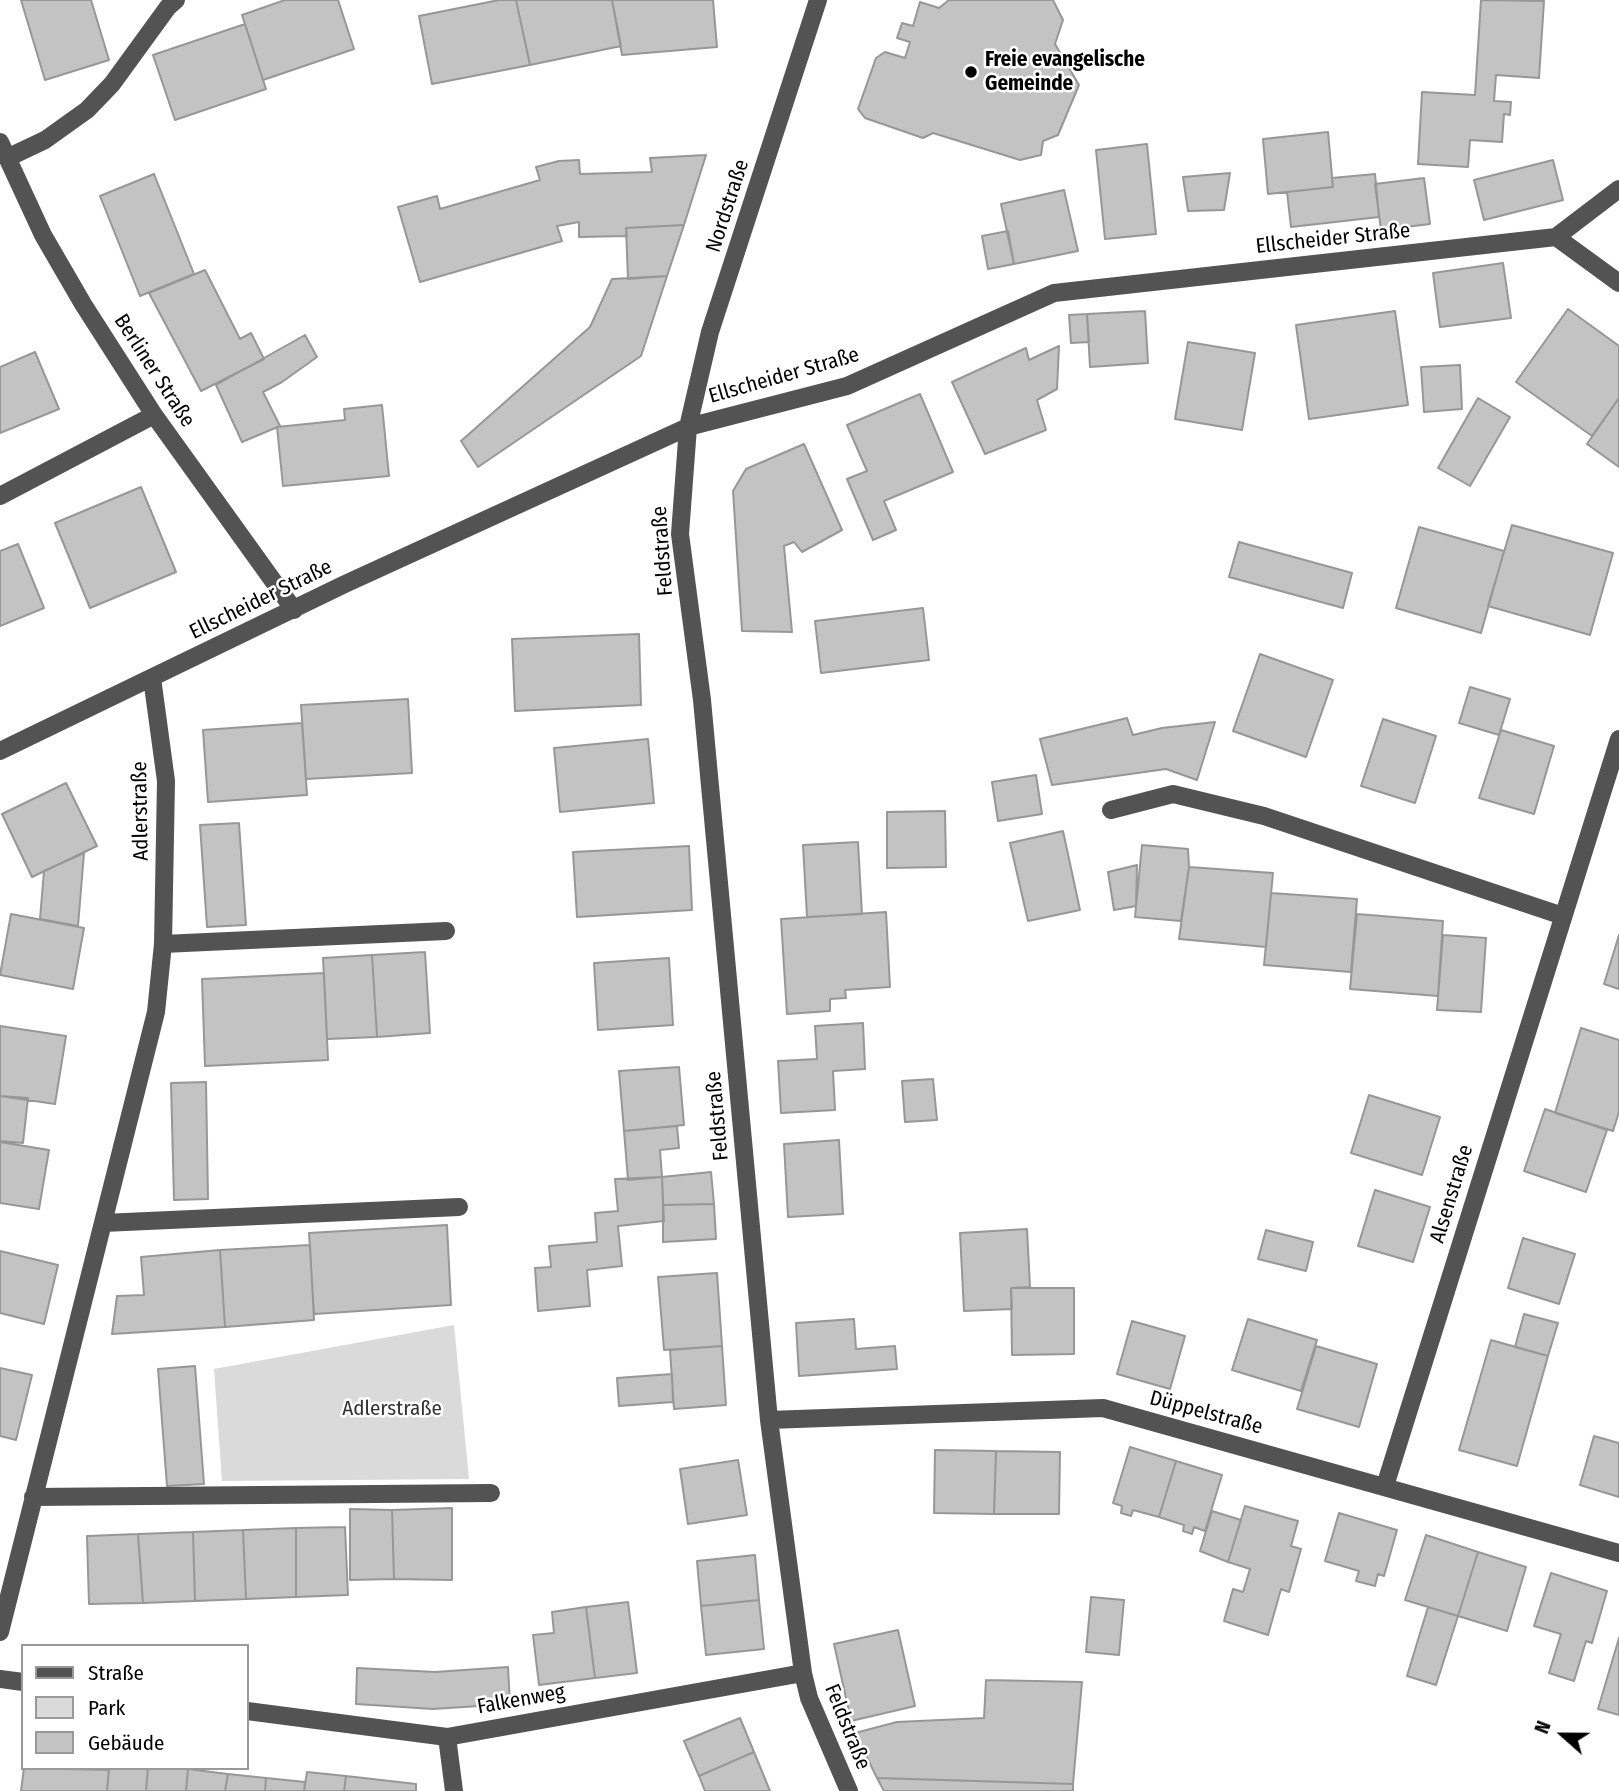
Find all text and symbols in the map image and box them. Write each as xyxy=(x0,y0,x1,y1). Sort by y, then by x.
place label: Freie evangelische Gemeinde xyxy=(985,47,1145,97)
marker: Freie evangelische Gemeinde xyxy=(963,64,979,80)
street label: Nordstraße xyxy=(701,156,755,256)
street label: Ellscheider Straße xyxy=(1254,218,1412,260)
street label: Berliner Straße xyxy=(108,310,200,432)
street label: Ellscheider Straße xyxy=(706,342,862,410)
street label: Feldstraße xyxy=(647,505,679,597)
street label: Ellscheider Straße xyxy=(186,555,336,645)
street label: Adlerstraße xyxy=(128,761,154,861)
street label: Feldstraße xyxy=(702,1070,734,1162)
street label: Alsenstraße xyxy=(1425,1142,1479,1246)
street label: Düppelstraße xyxy=(1147,1386,1265,1440)
park label: Adlerstraße xyxy=(342,1396,442,1422)
legend xyxy=(21,1644,248,1770)
text: Straße xyxy=(88,1660,144,1686)
street label: Falkenweg xyxy=(475,1680,567,1720)
street label: Feldstraße xyxy=(818,1681,876,1773)
text: Park xyxy=(88,1695,125,1721)
north arrow xyxy=(1528,1700,1598,1770)
text: N xyxy=(1530,1718,1556,1737)
text: Gebäude xyxy=(88,1730,164,1756)

